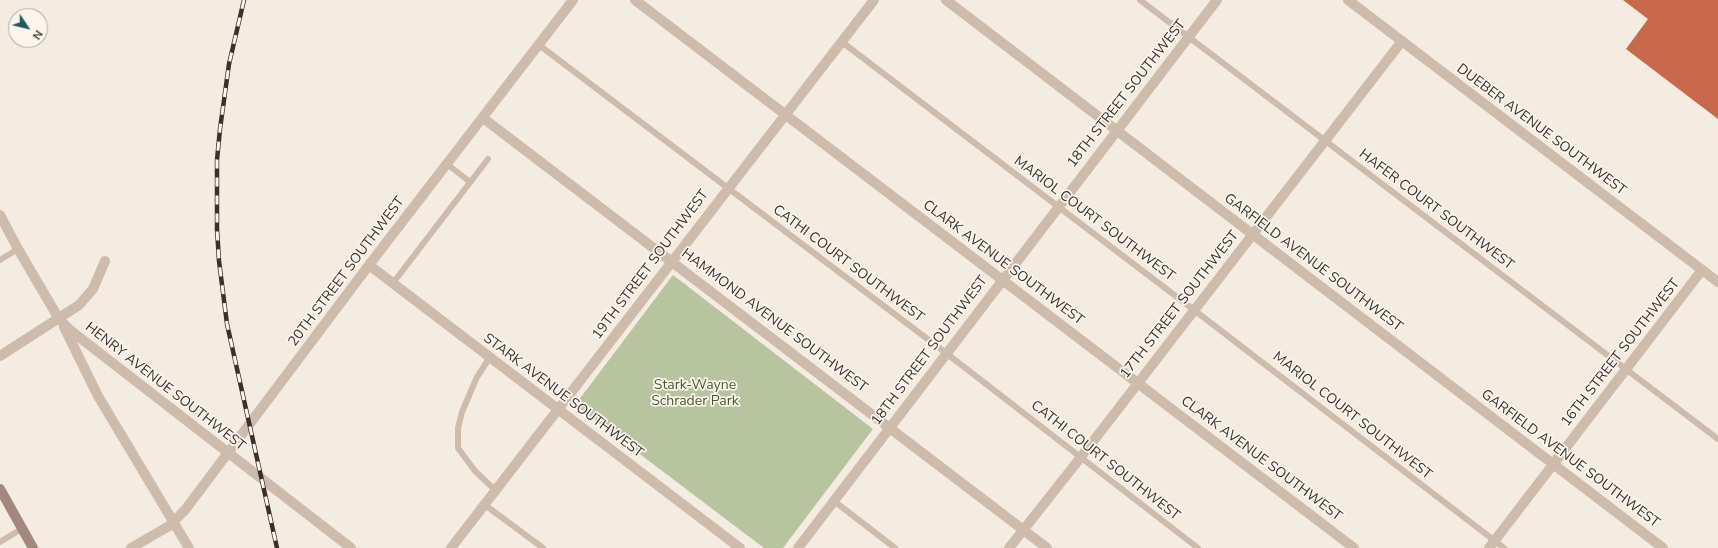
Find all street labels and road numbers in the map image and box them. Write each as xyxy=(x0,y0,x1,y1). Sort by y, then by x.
street label: 18TH STREET SOUTHWEST xyxy=(1064,17,1190,171)
street label: DUEBER AVENUE SOUTHWEST xyxy=(1453,61,1629,199)
street label: HAFER COURT SOUTHWEST xyxy=(1355,146,1517,274)
street label: MARIOL COURT SOUTHWEST xyxy=(1010,153,1178,285)
street label: 19TH STREET SOUTHWEST xyxy=(589,187,713,343)
street label: GARFIELD AVENUE SOUTHWEST xyxy=(1220,190,1406,336)
street label: 20TH STREET SOUTHWEST xyxy=(285,194,409,350)
street label: CLARK AVENUE SOUTHWEST xyxy=(919,197,1087,329)
street label: CATHI COURT SOUTHWEST xyxy=(769,202,927,326)
street label: 17TH STREET SOUTHWEST xyxy=(1117,228,1243,382)
street label: HAMMOND AVENUE SOUTHWEST xyxy=(678,246,870,396)
street label: 18TH STREET SOUTHWEST xyxy=(868,273,992,429)
street label: 16TH STREET SOUTHWEST xyxy=(1558,276,1684,430)
street label: HENRY AVENUE SOUTHWEST xyxy=(81,319,249,455)
street label: STARK AVENUE SOUTHWEST xyxy=(480,330,646,462)
street label: MARIOL COURT SOUTHWEST xyxy=(1269,349,1435,483)
street label: GARFIELD AVENUE SOUTHWEST xyxy=(1477,386,1663,532)
street label: CLARK AVENUE SOUTHWEST xyxy=(1177,393,1345,525)
street label: CATHI COURT SOUTHWEST xyxy=(1027,398,1183,524)

